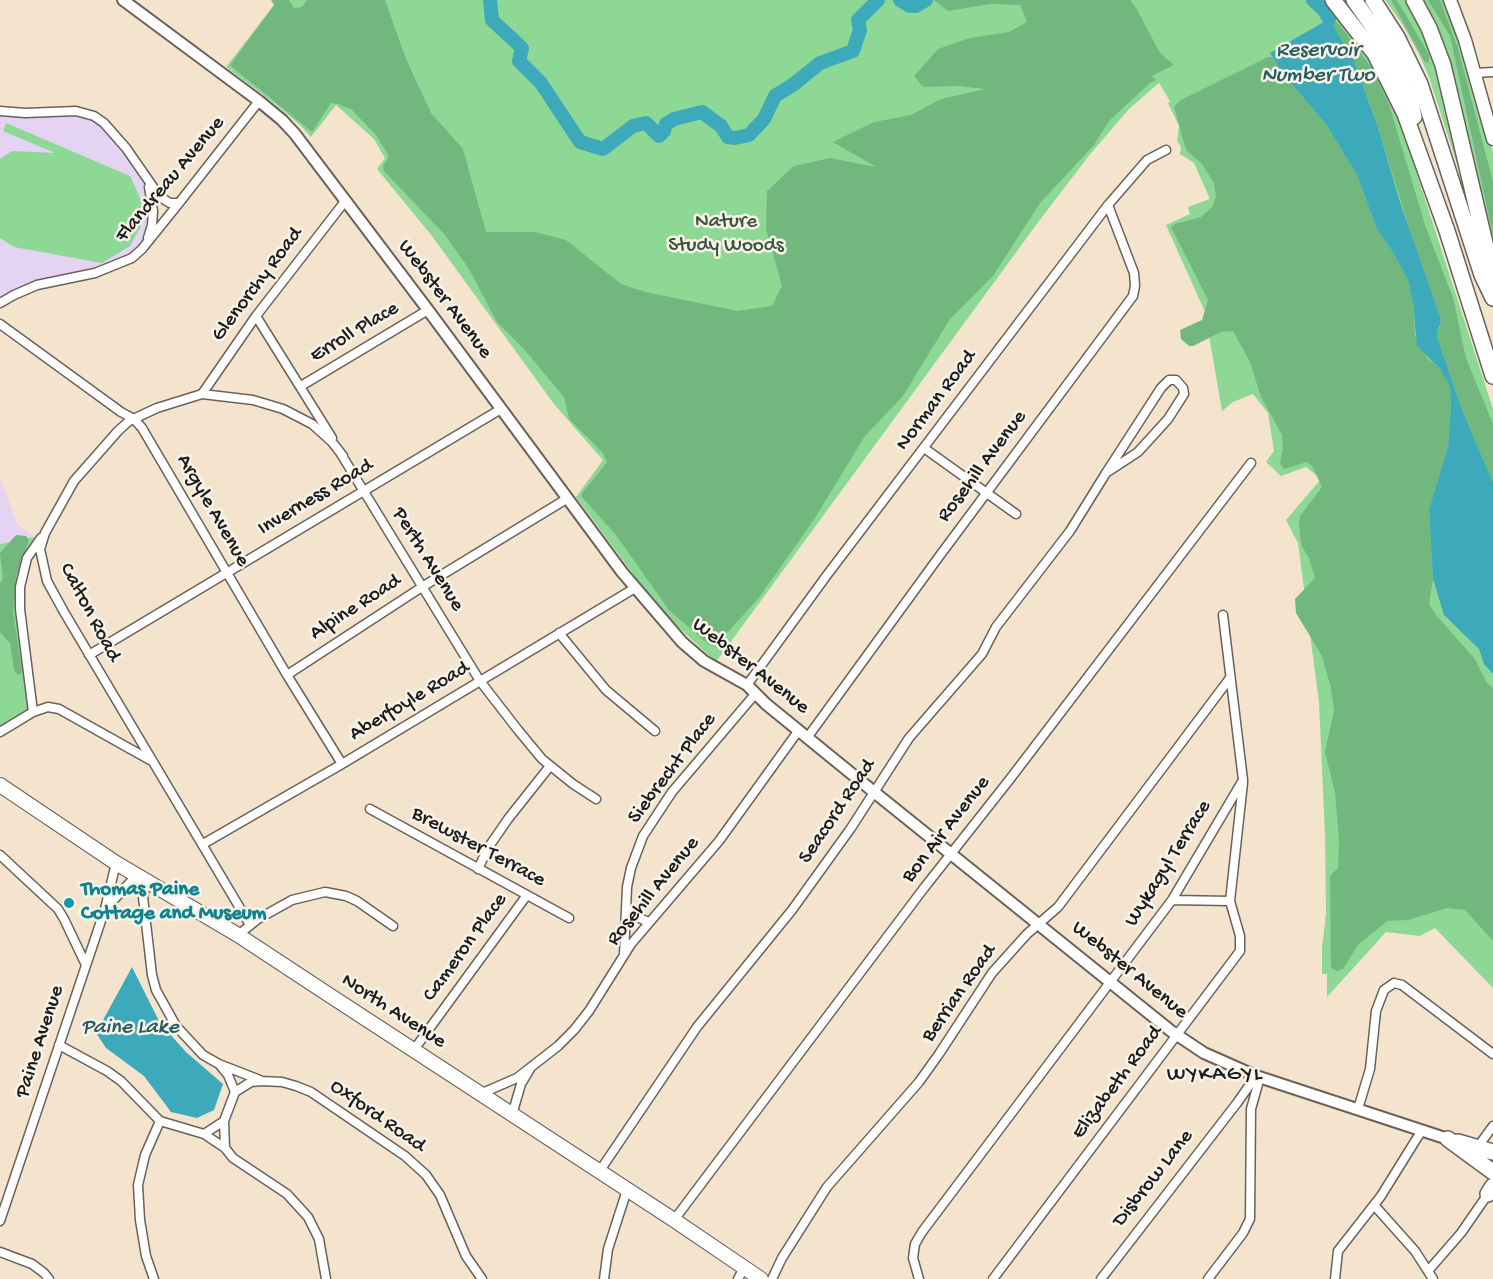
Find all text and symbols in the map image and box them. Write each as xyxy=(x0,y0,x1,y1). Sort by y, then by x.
water label: Reservoir Number Two xyxy=(1261,39,1375,90)
street label: Flandreau Avenue xyxy=(111,112,231,248)
park label: Nature Study Woods xyxy=(668,210,784,260)
street label: Glenorchy Road xyxy=(207,223,309,347)
street label: Webster Avenue xyxy=(391,236,497,364)
street label: Erroll Place xyxy=(306,297,404,369)
street label: Norman Road xyxy=(891,346,983,456)
street label: Rosehill Avenue xyxy=(933,406,1033,528)
street label: Argyle Avenue xyxy=(170,450,254,572)
street label: Inverness Road xyxy=(254,454,378,542)
street label: Perth Avenue xyxy=(385,503,469,617)
street label: Calton Road xyxy=(53,559,125,667)
street label: Alpine Road xyxy=(306,569,406,647)
street label: Webster Avenue xyxy=(686,613,814,721)
street label: Aberfoyle Road xyxy=(345,656,475,748)
street label: Siebrecht Place xyxy=(623,709,723,829)
street label: Seacord Road xyxy=(794,755,882,869)
street label: Bon Air Avenue xyxy=(897,771,997,889)
street label: Wykagyl Terrace xyxy=(1120,796,1218,932)
street label: Brewster Terrace xyxy=(407,802,549,894)
street label: Rosehill Avenue xyxy=(602,832,706,952)
place label: Thomas Paine Cottage and Museum xyxy=(81,878,267,928)
street label: Cameron Place xyxy=(418,889,514,1007)
marker: Thomas Paine Cottage and Museum xyxy=(62,896,76,910)
street label: Webster Avenue xyxy=(1066,916,1192,1026)
street label: Berrian Road xyxy=(917,940,1003,1048)
street label: North Avenue xyxy=(336,969,450,1055)
street label: Paine Avenue xyxy=(11,983,71,1101)
water label: Paine Lake xyxy=(81,1016,179,1042)
street label: Elizabeth Road xyxy=(1067,1021,1169,1145)
district label: WYKAGYL xyxy=(1167,1063,1263,1089)
street label: Oxford Road xyxy=(324,1075,430,1159)
street label: Disbrow Lane xyxy=(1108,1125,1200,1233)

